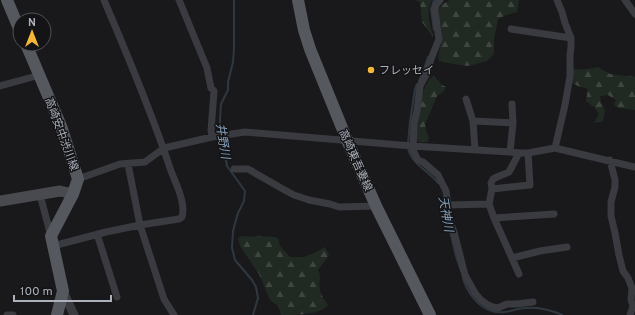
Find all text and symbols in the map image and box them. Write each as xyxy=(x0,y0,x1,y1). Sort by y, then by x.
north arrow xyxy=(12,12,52,52)
text: N xyxy=(28,16,36,30)
place label: フレッセイ xyxy=(379,64,434,78)
marker: フレッセイ xyxy=(366,65,376,75)
street label: 高崎安中渋川線 xyxy=(41,96,81,173)
water label: 井野川 xyxy=(211,122,233,162)
street label: 高崎東吾妻線 xyxy=(335,127,375,193)
water label: 天神川 xyxy=(434,195,456,235)
scale bar xyxy=(14,277,111,303)
text: 100 m xyxy=(20,284,53,300)

